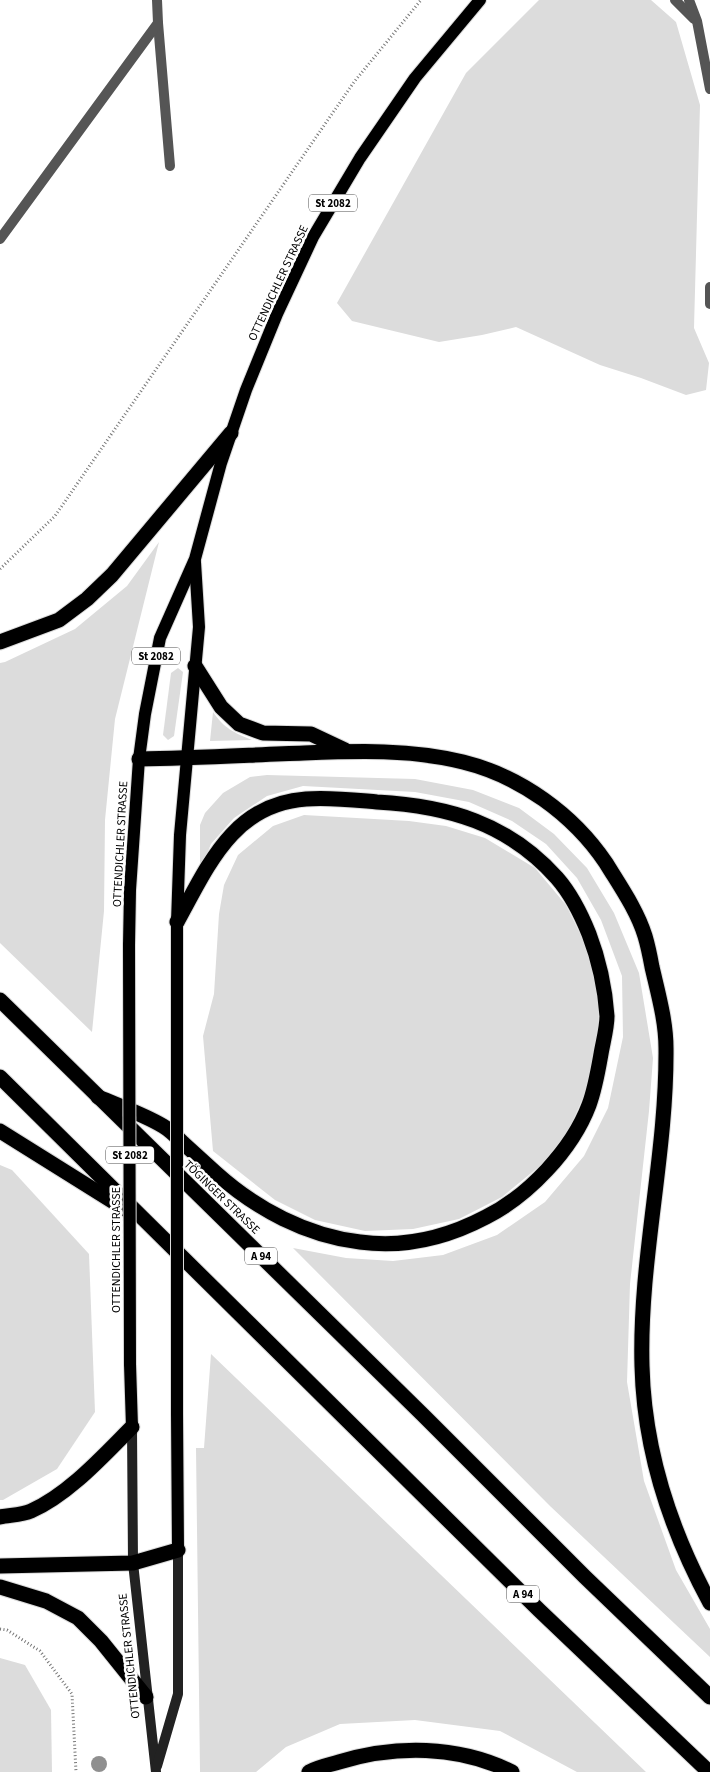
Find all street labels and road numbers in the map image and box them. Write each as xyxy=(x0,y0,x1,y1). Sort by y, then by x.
road number: St 2082 xyxy=(309,194,357,212)
street label: OTTENDICHLER STRASSE xyxy=(244,222,313,344)
road number: St 2082 xyxy=(132,648,180,664)
street label: OTTENDICHLER STRASSE xyxy=(109,781,132,907)
road number: St 2082 xyxy=(106,1146,154,1164)
street label: TÖGINGER STRASSE xyxy=(180,1156,264,1238)
street label: OTTENDICHLER STRASSE xyxy=(108,1187,125,1313)
road number: A 94 xyxy=(245,1248,277,1264)
road number: A 94 xyxy=(507,1586,539,1602)
street label: OTTENDICHLER STRASSE xyxy=(114,1592,145,1720)

